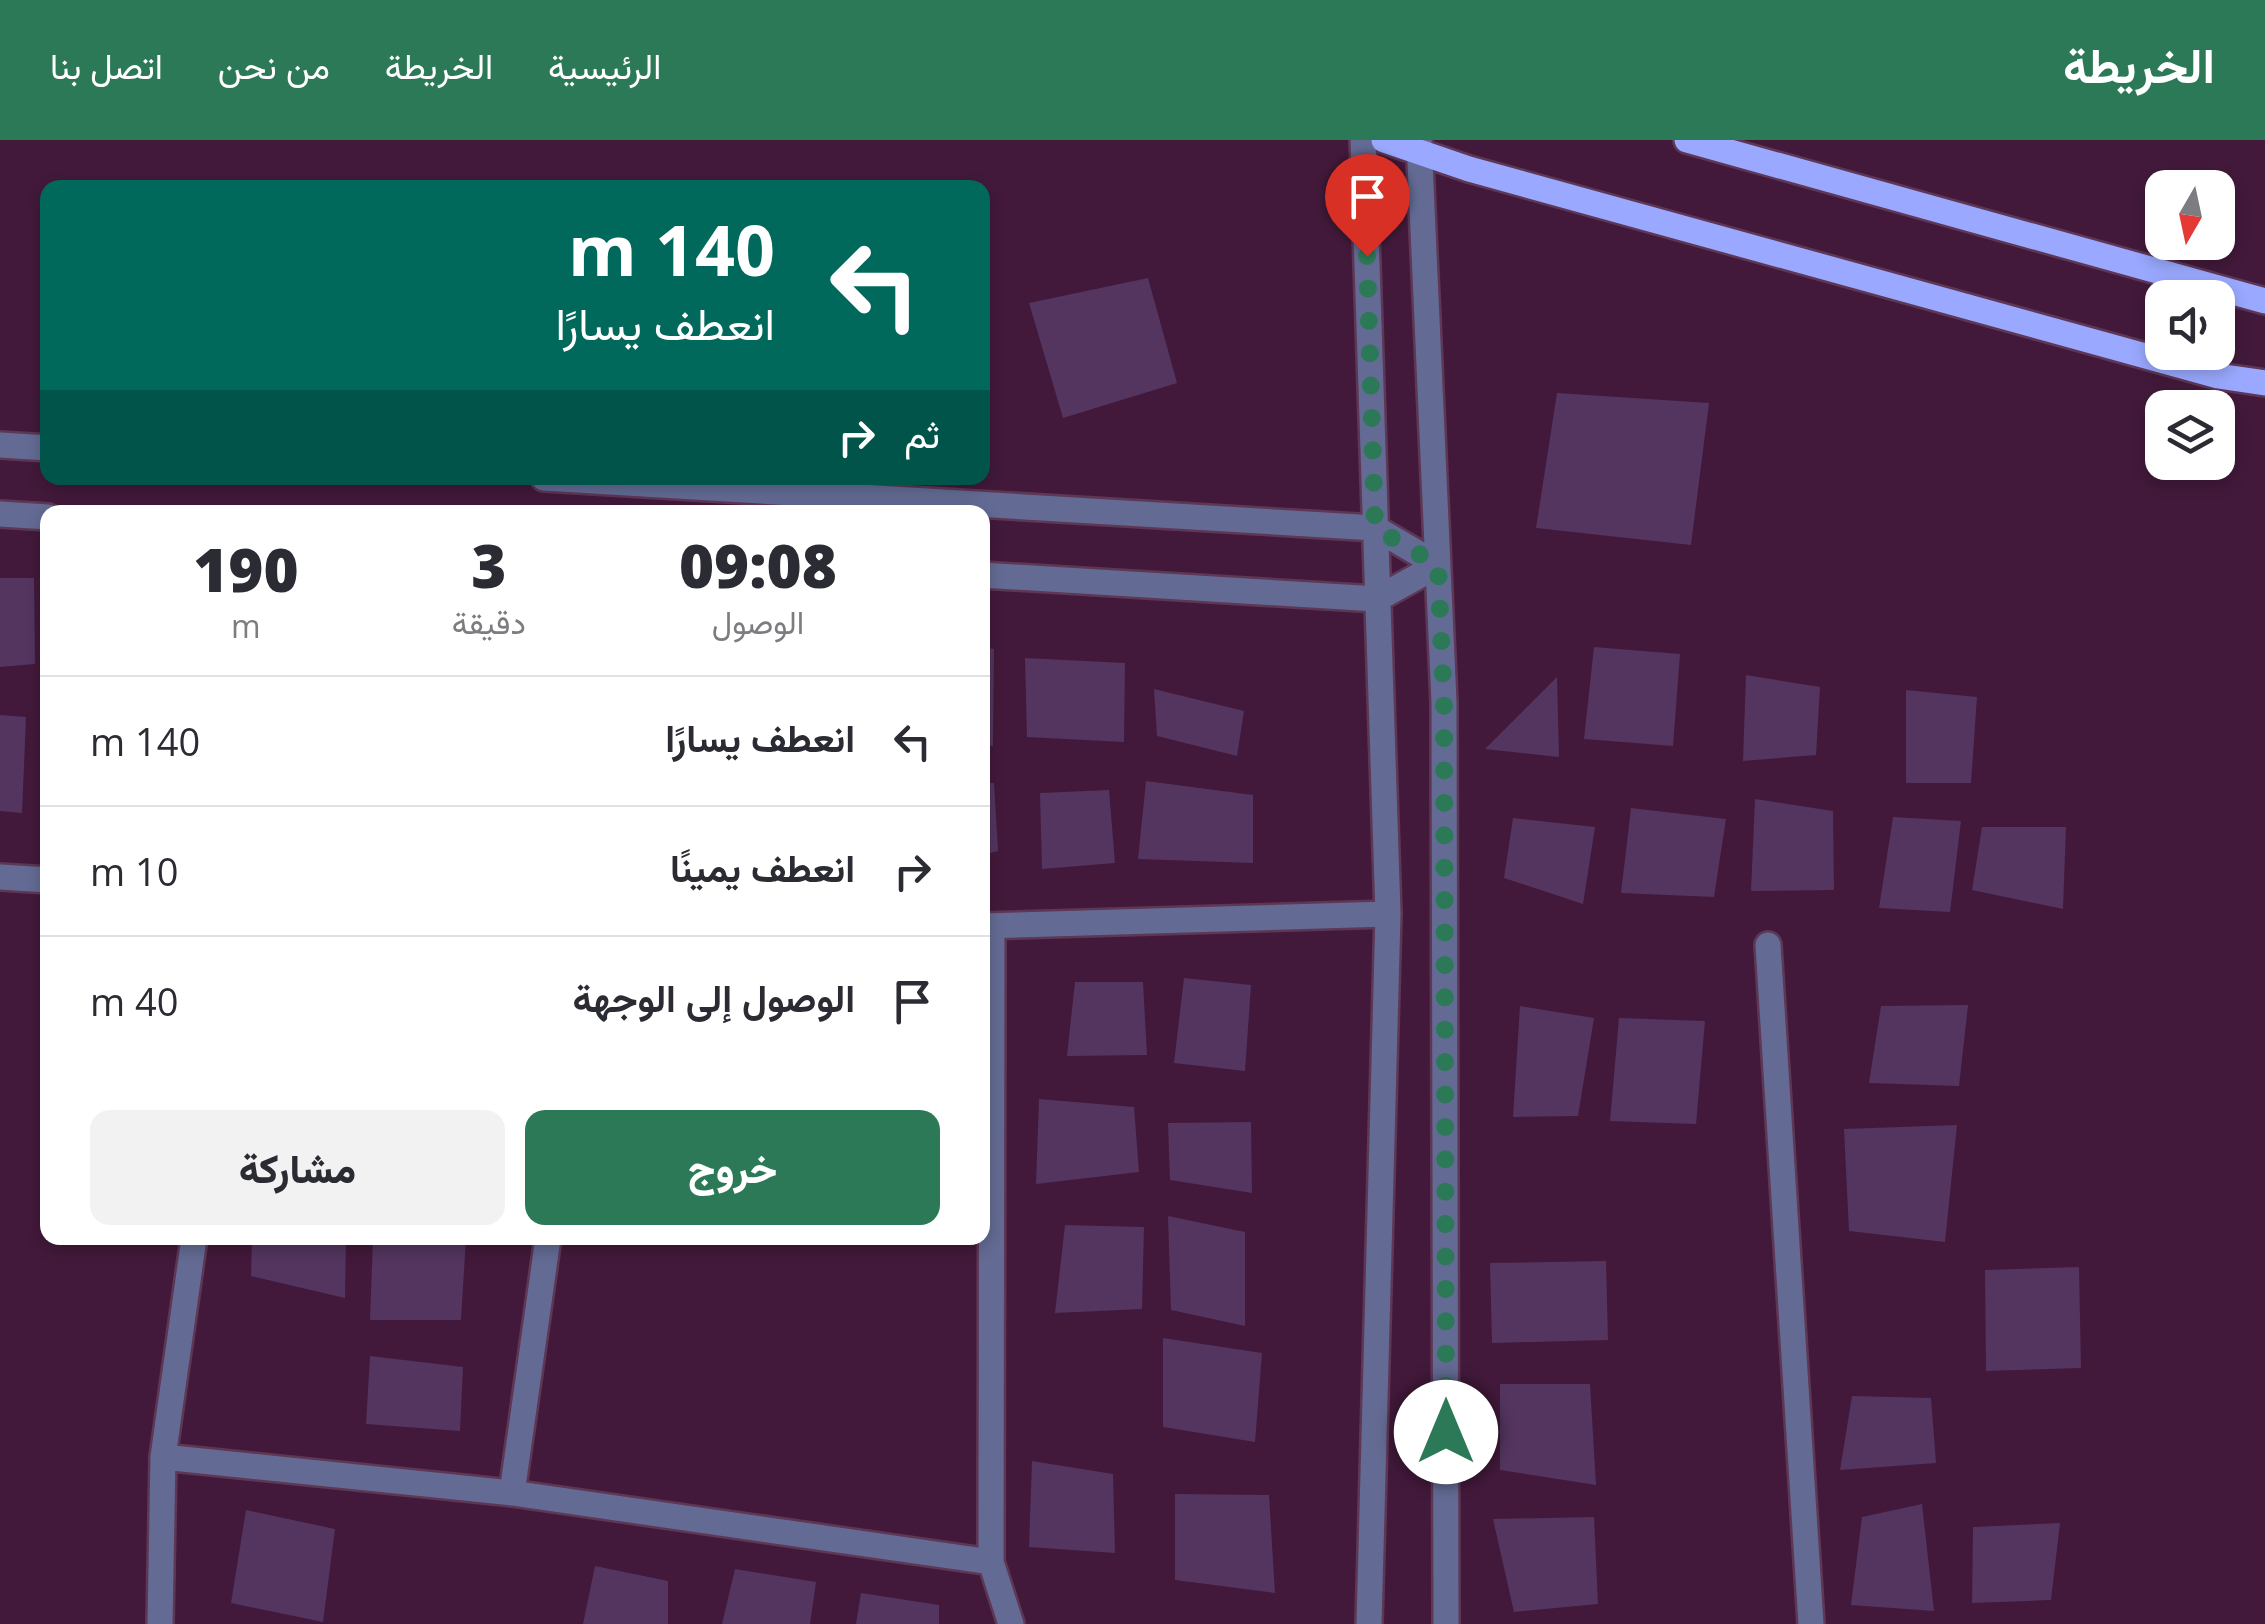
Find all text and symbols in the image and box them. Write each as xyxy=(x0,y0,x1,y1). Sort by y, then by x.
text: الخريطة xyxy=(2063,32,2215,97)
text: اتصل بنا xyxy=(50,42,163,89)
text: من نحن xyxy=(218,42,330,89)
text: الخريطة xyxy=(385,42,493,89)
text: الرئيسية xyxy=(548,42,661,89)
pin xyxy=(1325,154,1410,257)
icon: arrive xyxy=(1340,169,1395,224)
north arrow xyxy=(2145,170,2235,260)
map controls xyxy=(2145,170,2235,480)
text: 140 m xyxy=(568,201,775,297)
icon: left xyxy=(810,220,940,350)
button: sound xyxy=(2145,280,2235,370)
text: انعطف يسارًا xyxy=(556,292,775,353)
button: layers xyxy=(2145,390,2235,480)
text: ثم xyxy=(904,407,940,459)
icon: right xyxy=(829,410,884,465)
text: 3 xyxy=(471,524,506,606)
text: 09:08 xyxy=(679,524,837,606)
text: 190 xyxy=(193,528,299,610)
text: دقيقة xyxy=(452,600,526,643)
text: الوصول xyxy=(712,600,804,643)
text: m xyxy=(231,604,261,647)
text: انعطف يسارًا xyxy=(665,711,855,763)
icon: left xyxy=(885,714,940,769)
text: 140 m xyxy=(90,715,200,767)
text: انعطف يمينًا xyxy=(670,841,855,893)
icon: right xyxy=(885,844,940,899)
text: 10 m xyxy=(90,845,179,897)
text: الوصول إلى الوجهة xyxy=(573,971,855,1023)
icon: arrive xyxy=(885,974,940,1029)
text: 40 m xyxy=(90,975,179,1027)
button: مشاركة xyxy=(90,1110,505,1225)
button: خروج xyxy=(525,1110,940,1225)
position arrow xyxy=(1394,1380,1498,1484)

